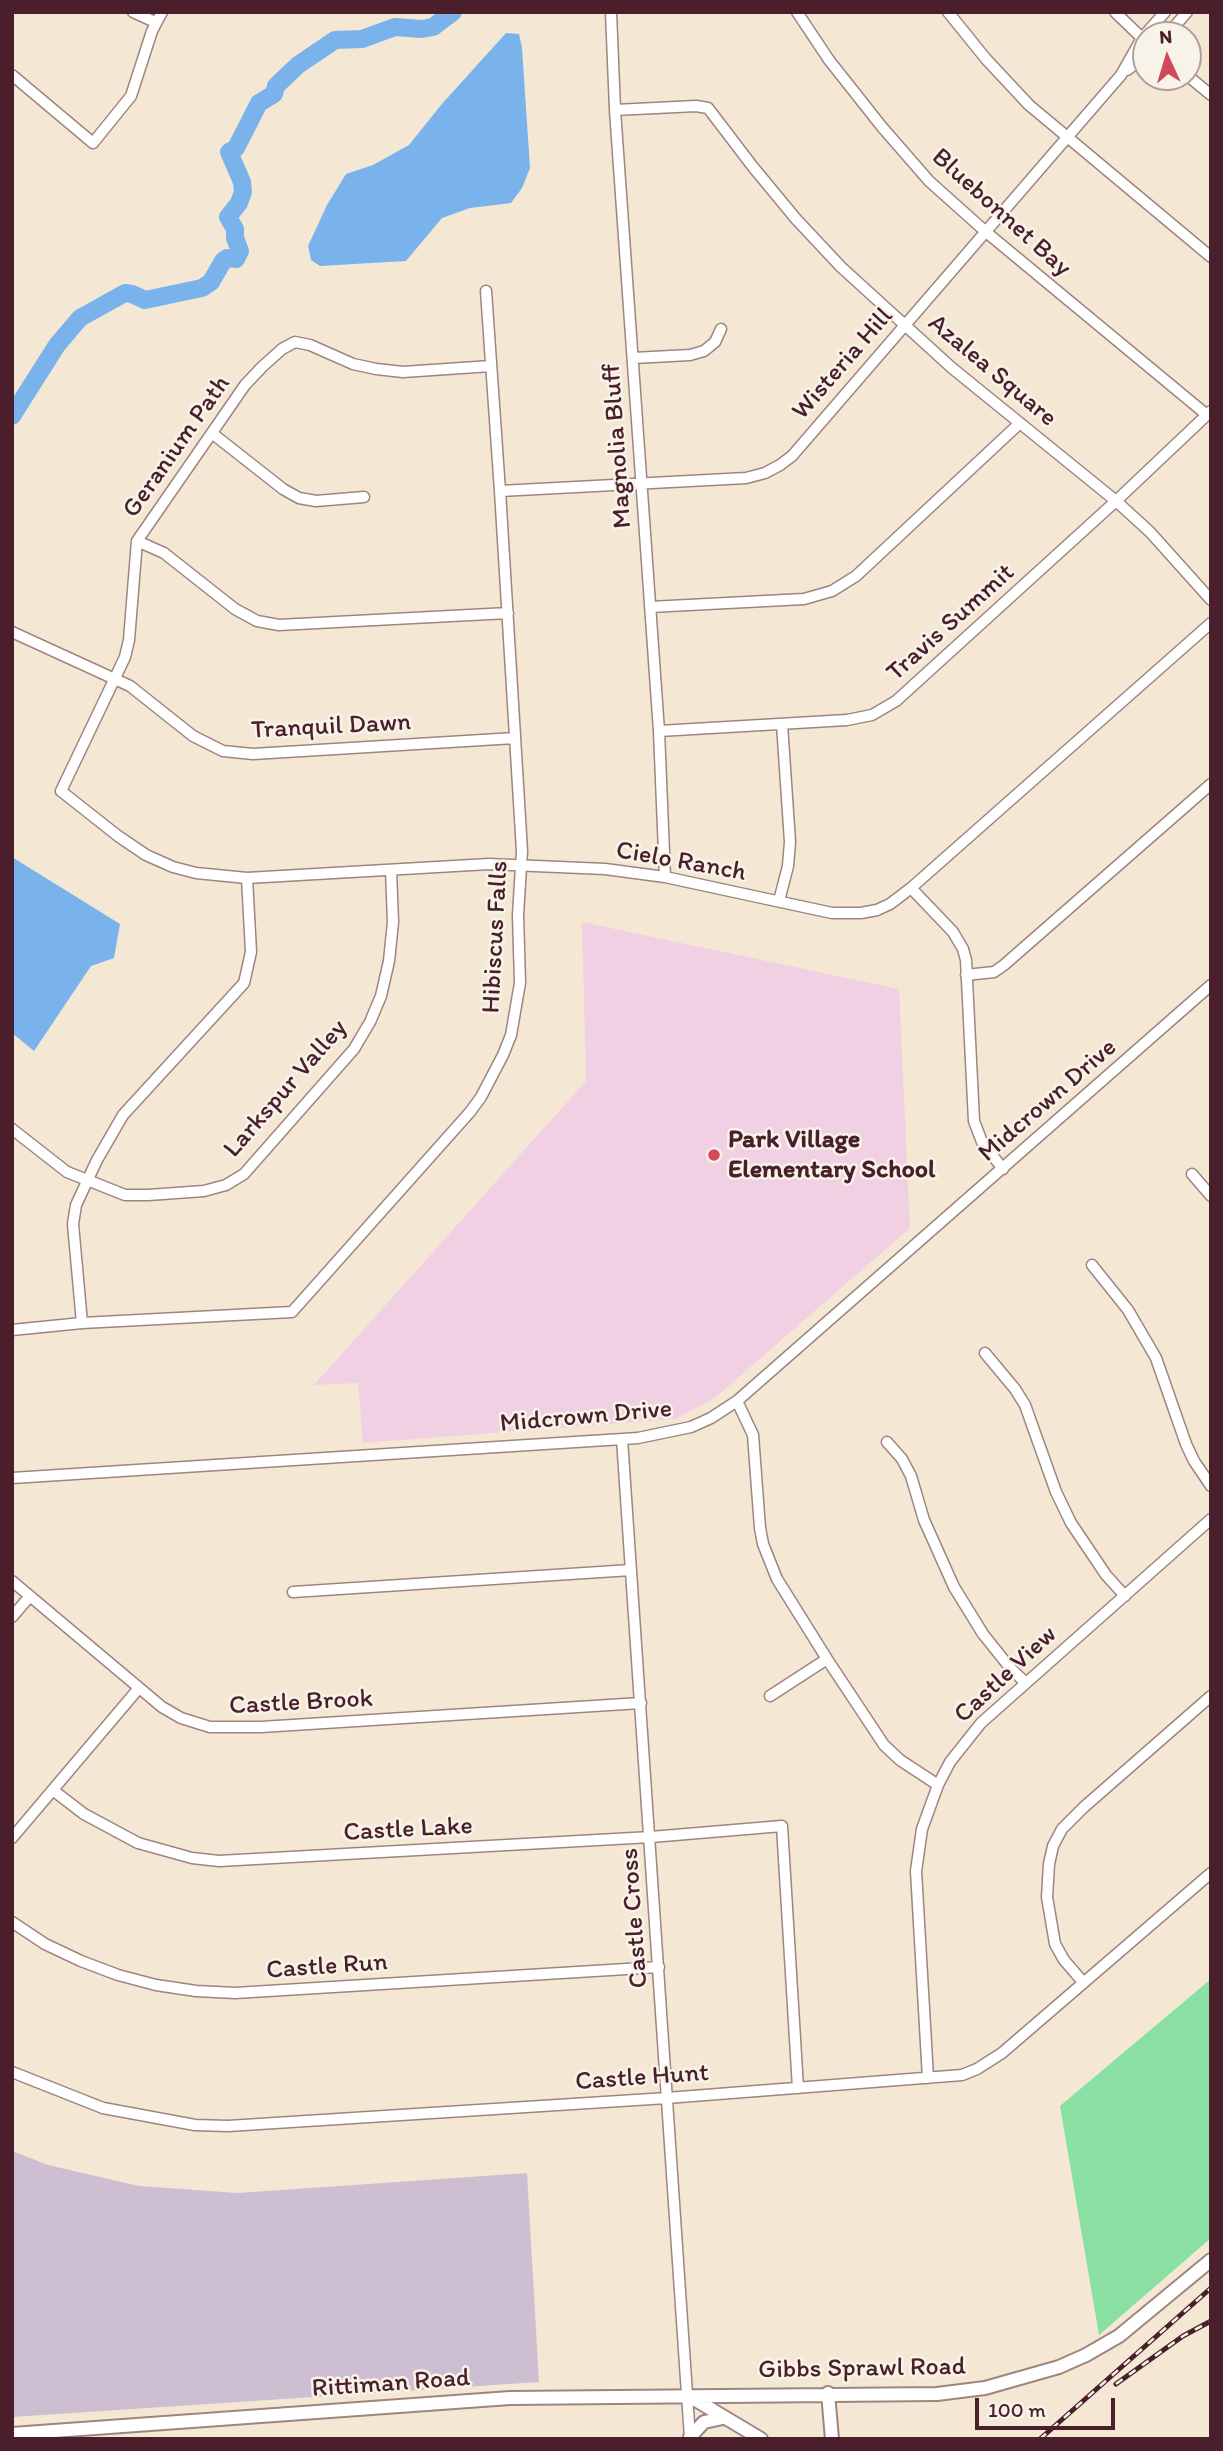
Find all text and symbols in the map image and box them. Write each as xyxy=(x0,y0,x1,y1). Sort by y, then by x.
north arrow xyxy=(1132,21,1202,91)
text: N xyxy=(1158,25,1173,48)
street label: Bluebonnet Bay xyxy=(925,142,1077,284)
street label: Wisteria Hill xyxy=(786,302,900,426)
street label: Azalea Square xyxy=(921,308,1063,434)
street label: Magnolia Bluff xyxy=(597,363,639,529)
street label: Geranium Path xyxy=(116,370,238,524)
street label: Travis Summit xyxy=(881,558,1021,688)
street label: Tranquil Dawn xyxy=(250,707,412,747)
street label: Cielo Ranch xyxy=(613,835,749,889)
street label: Hibiscus Falls xyxy=(476,860,516,1014)
street label: Larkspur Valley xyxy=(218,1014,354,1164)
street label: Midcrown Drive xyxy=(973,1033,1123,1169)
place label: Park Village Elementary School xyxy=(728,1124,935,1186)
marker: Park Village Elementary School xyxy=(706,1147,722,1163)
street label: Midcrown Drive xyxy=(499,1394,673,1440)
street label: Castle View xyxy=(948,1620,1064,1730)
street label: Castle Brook xyxy=(228,1684,374,1722)
street label: Castle Lake xyxy=(342,1811,474,1849)
street label: Castle Cross xyxy=(615,1847,655,1989)
street label: Castle Run xyxy=(265,1947,389,1987)
street label: Castle Hunt xyxy=(574,2058,710,2098)
street label: Gibbs Sprawl Road xyxy=(758,2352,966,2386)
street label: Rittiman Road xyxy=(311,2363,471,2405)
scale bar xyxy=(978,2384,1118,2428)
text: 100 m xyxy=(988,2397,1046,2422)

